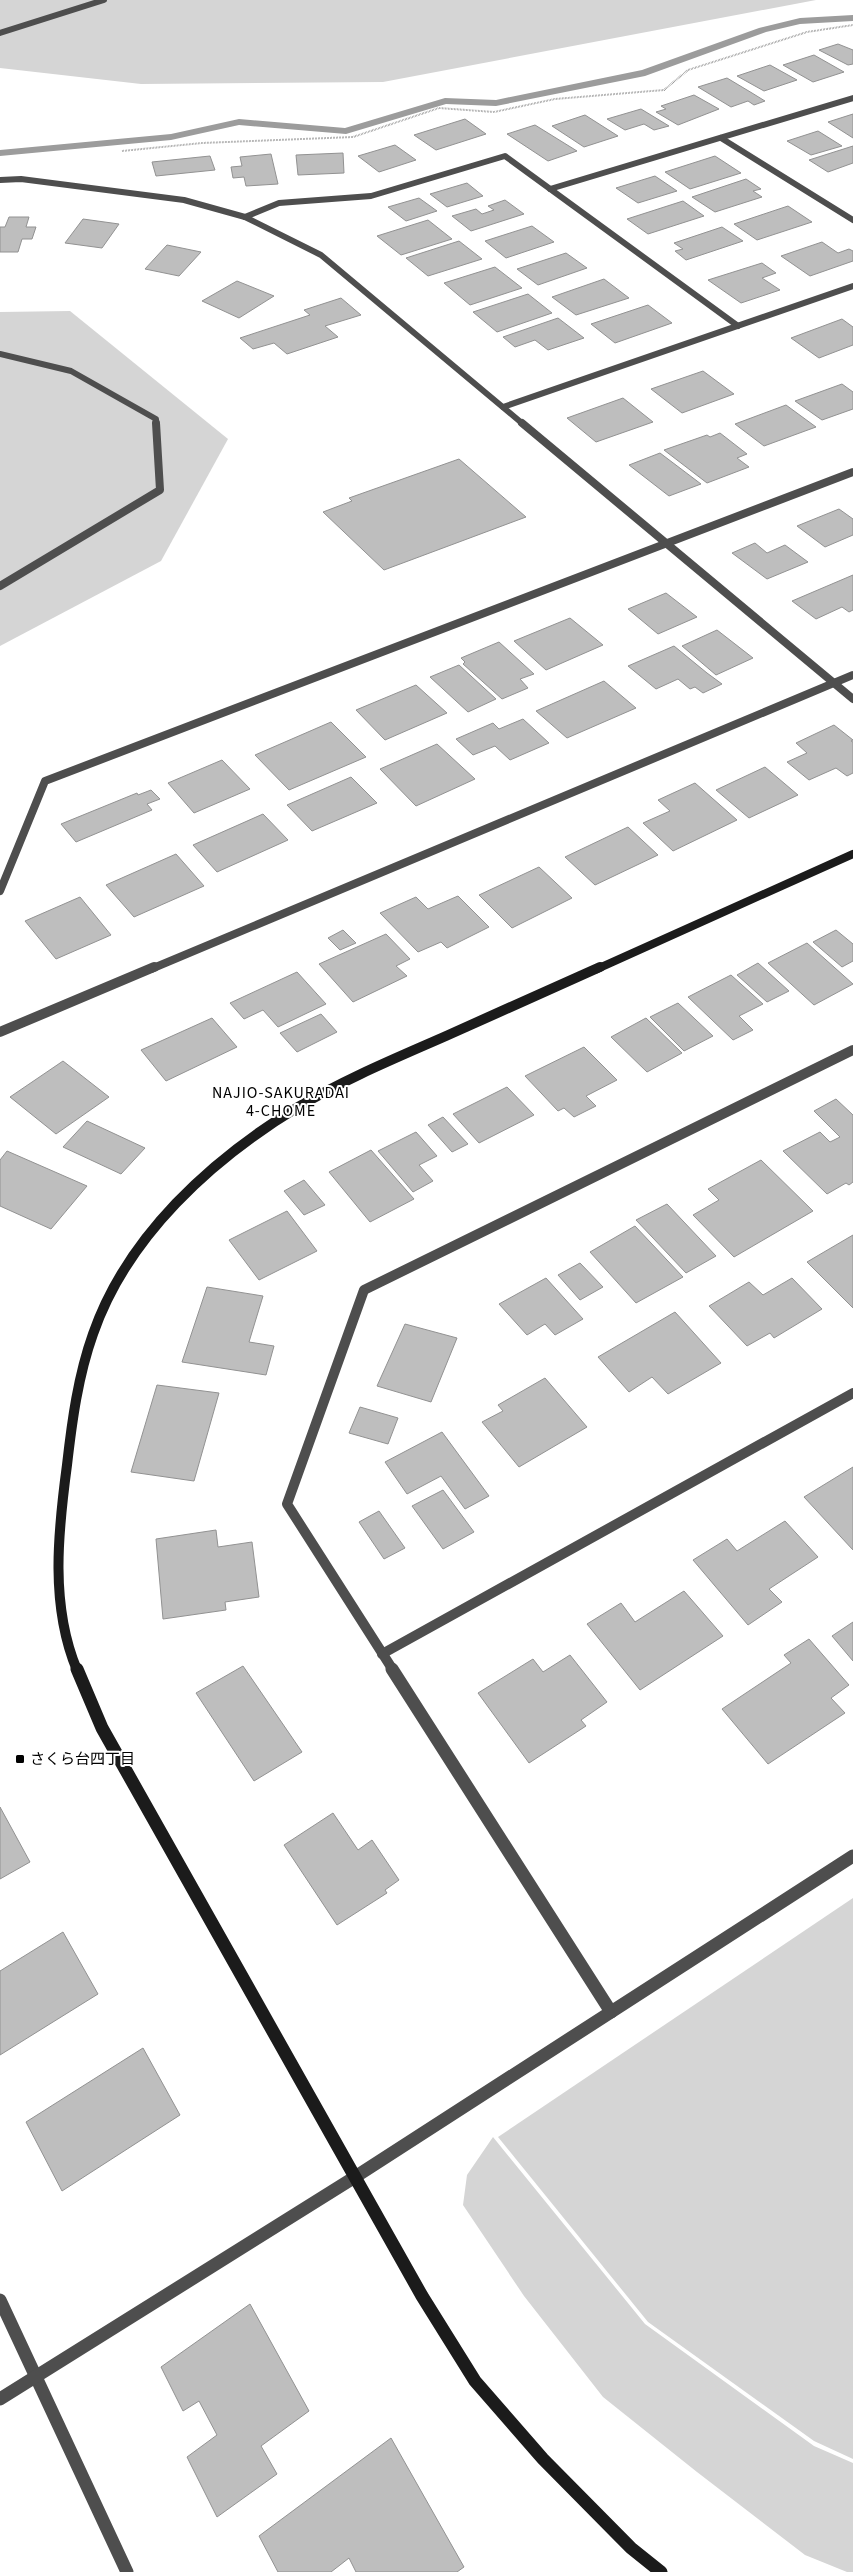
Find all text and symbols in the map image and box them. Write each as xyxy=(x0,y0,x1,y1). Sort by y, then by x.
district label: NAJIO-SAKURADAI 4-CHOME xyxy=(212,1082,350,1122)
place label: さくら台四丁目 xyxy=(30,1749,135,1770)
marker: さくら台四丁目 xyxy=(14,1753,26,1765)

